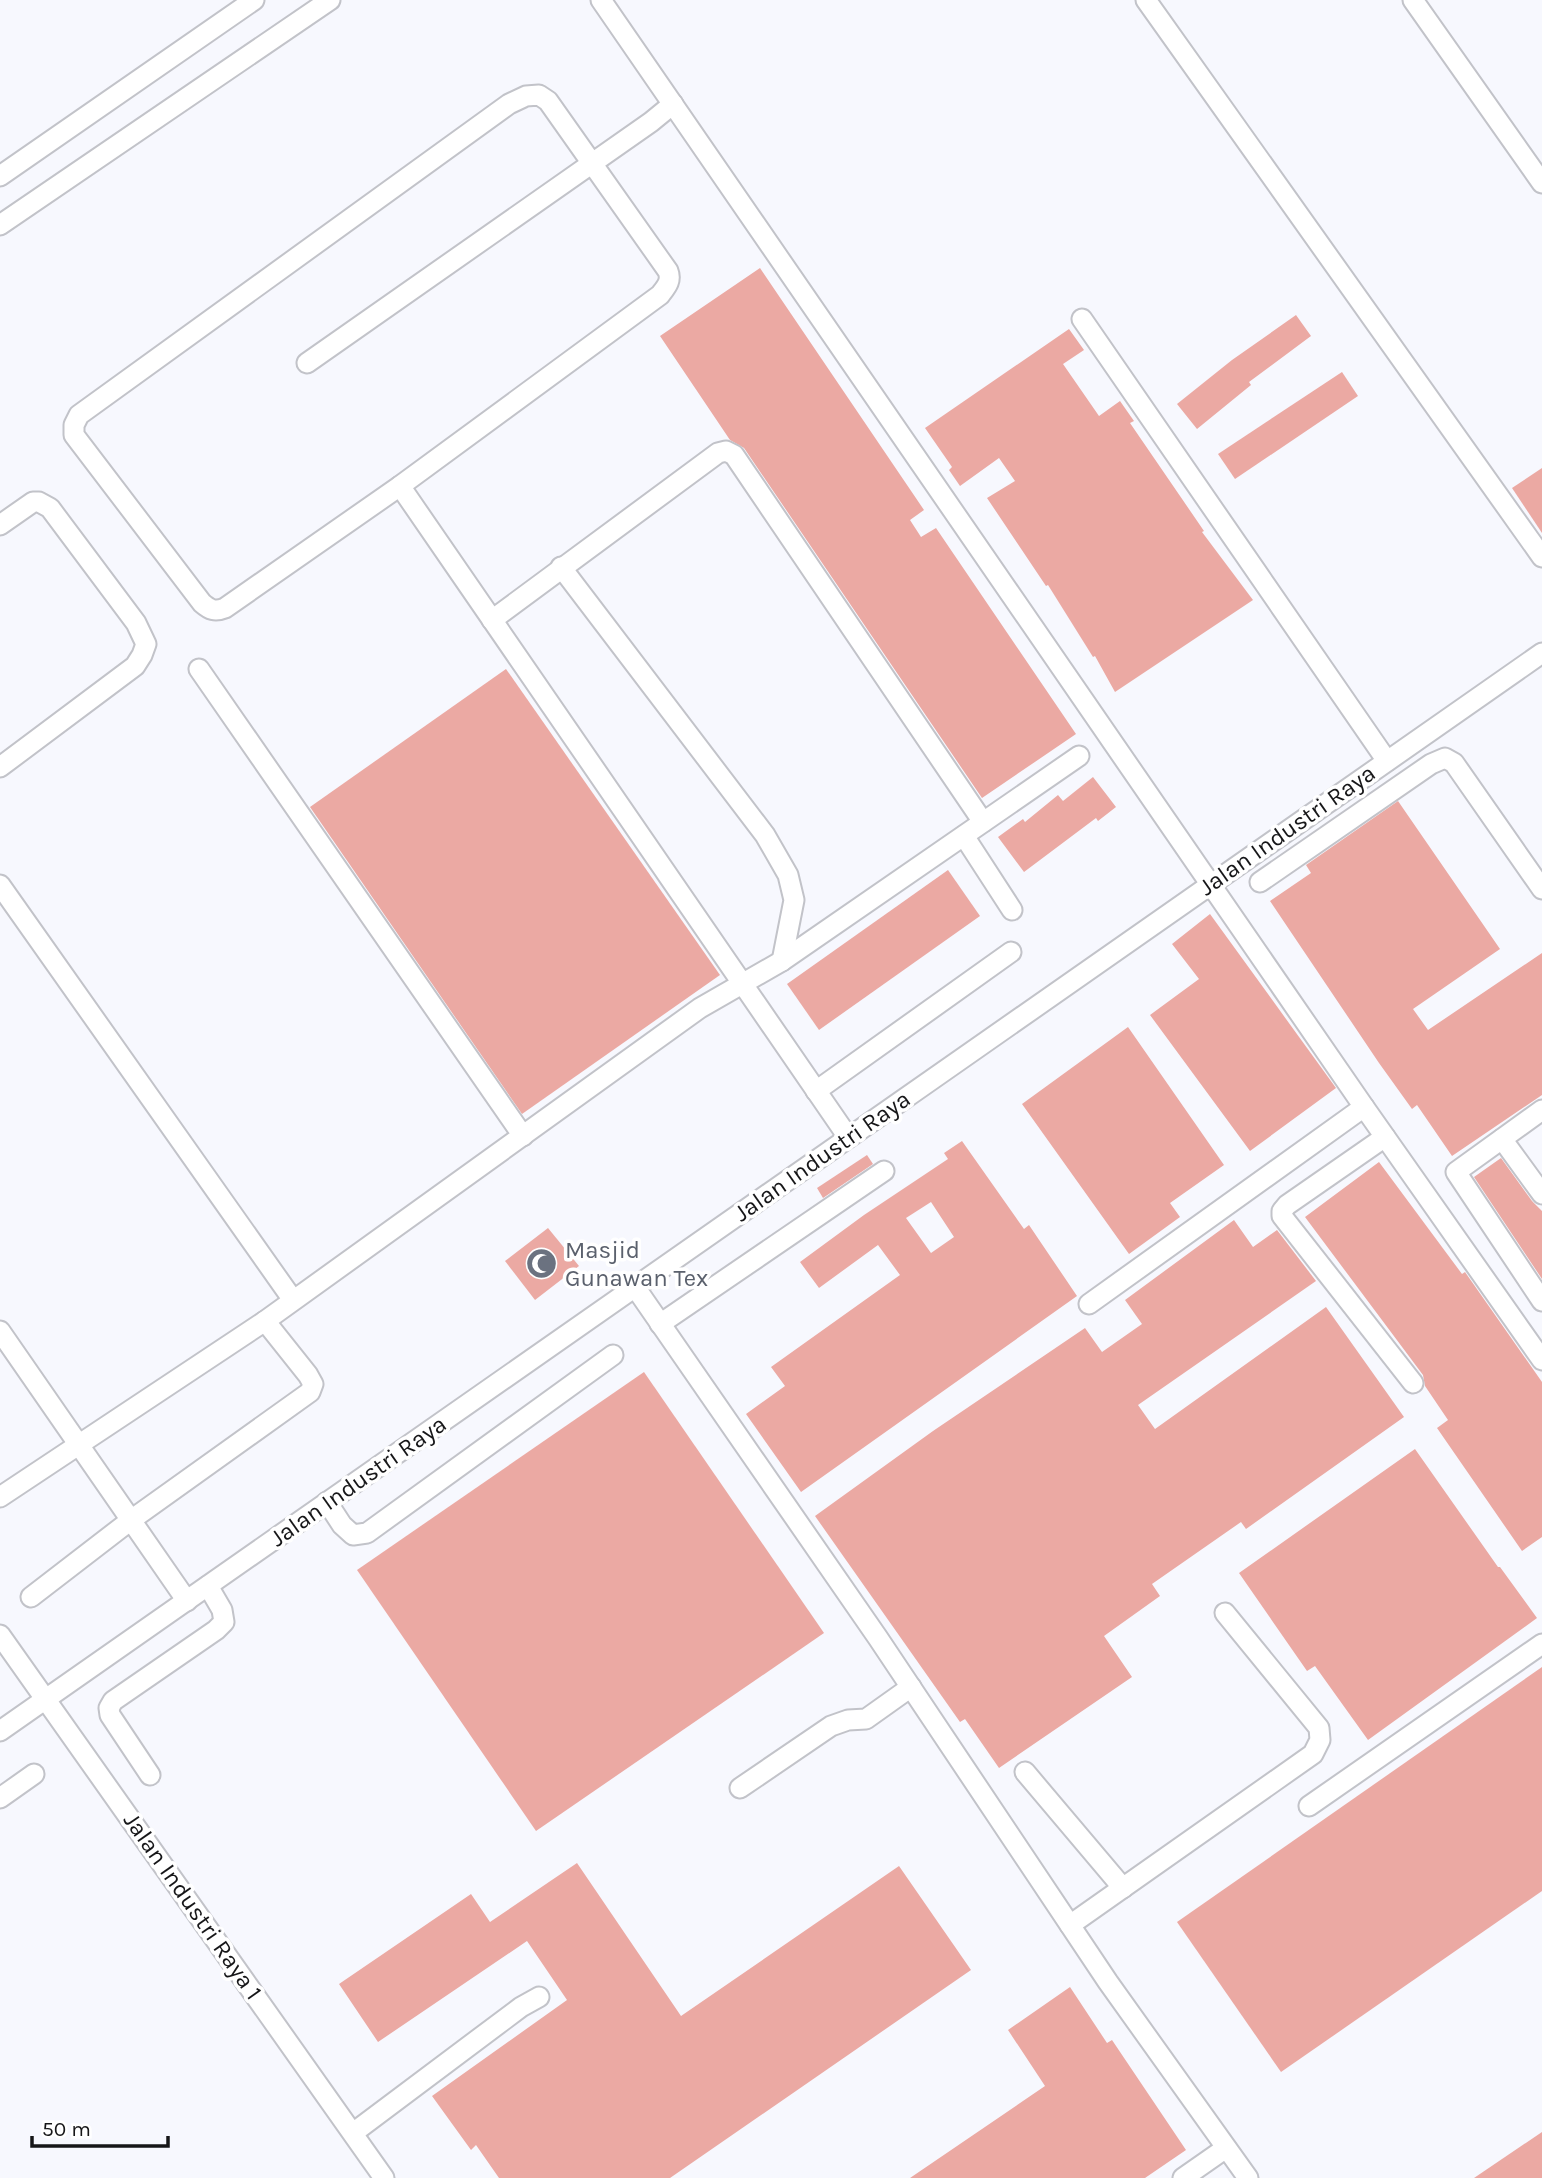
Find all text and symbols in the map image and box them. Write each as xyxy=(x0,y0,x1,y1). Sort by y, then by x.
street label: Jalan Industri Raya xyxy=(1194,759,1380,901)
street label: Jalan Industri Raya xyxy=(729,1085,915,1227)
place label: Masjid Gunawan Tex xyxy=(565,1236,708,1292)
mosque icon: Masjid Gunawan Tex xyxy=(525,1247,559,1281)
street label: Jalan Industri Raya xyxy=(265,1410,451,1552)
street label: Jalan Industri Raya 1 xyxy=(118,1807,268,2005)
scale bar xyxy=(32,2104,168,2148)
text: 50 m xyxy=(42,2117,91,2141)

